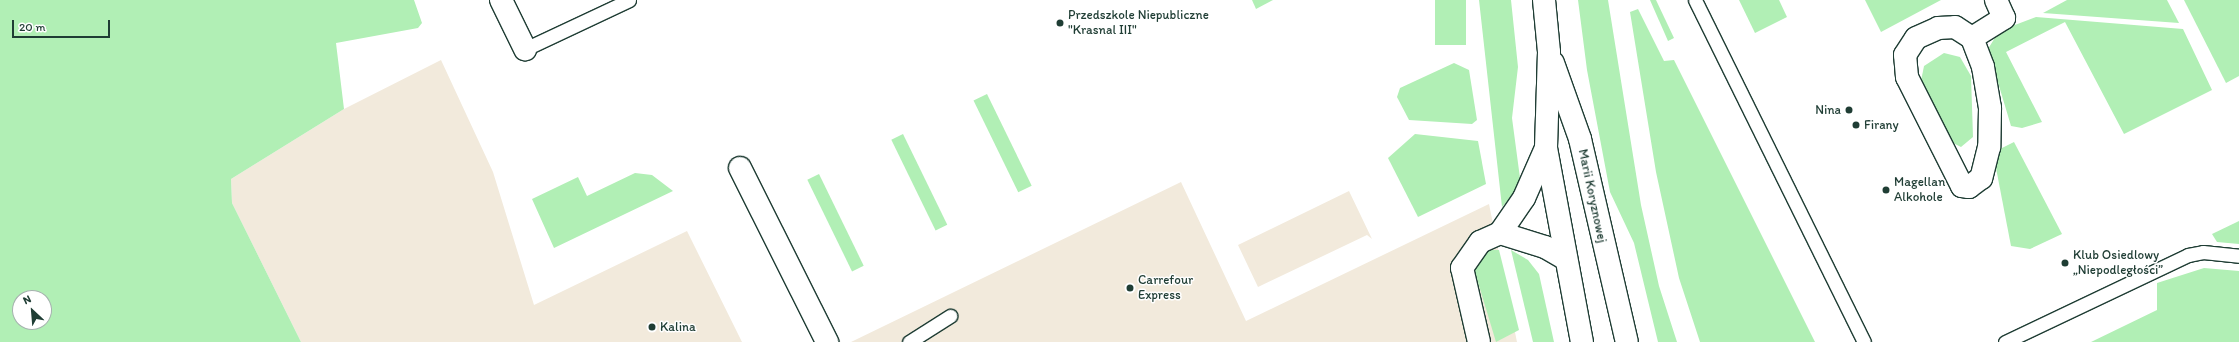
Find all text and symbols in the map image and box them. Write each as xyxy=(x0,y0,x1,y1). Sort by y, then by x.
place label: Przedszkole Niepubliczne "Krasnal III" xyxy=(1068,8,1209,39)
scale bar xyxy=(14,12,112,38)
marker: Przedszkole Niepubliczne "Krasnal III" xyxy=(1055,18,1065,28)
text: 20 m xyxy=(19,20,46,34)
place label: Nina xyxy=(1815,102,1841,118)
marker: Nina xyxy=(1844,105,1854,115)
place label: Firany xyxy=(1864,117,1899,133)
marker: Firany xyxy=(1851,120,1861,130)
street label: Marii Koryznowej xyxy=(1574,147,1610,245)
place label: Magellan Alkohole xyxy=(1894,175,1945,206)
marker: Magellan Alkohole xyxy=(1881,185,1891,195)
place label: Klub Osiedlowy „Niepodległości” xyxy=(2073,248,2163,279)
marker: Klub Osiedlowy „Niepodległości” xyxy=(2060,258,2070,268)
place label: Carrefour Express xyxy=(1138,273,1193,304)
marker: Carrefour Express xyxy=(1125,283,1135,293)
north arrow xyxy=(12,290,52,330)
text: N xyxy=(21,292,33,307)
place label: Kalina xyxy=(660,319,696,335)
marker: Kalina xyxy=(647,322,657,332)

